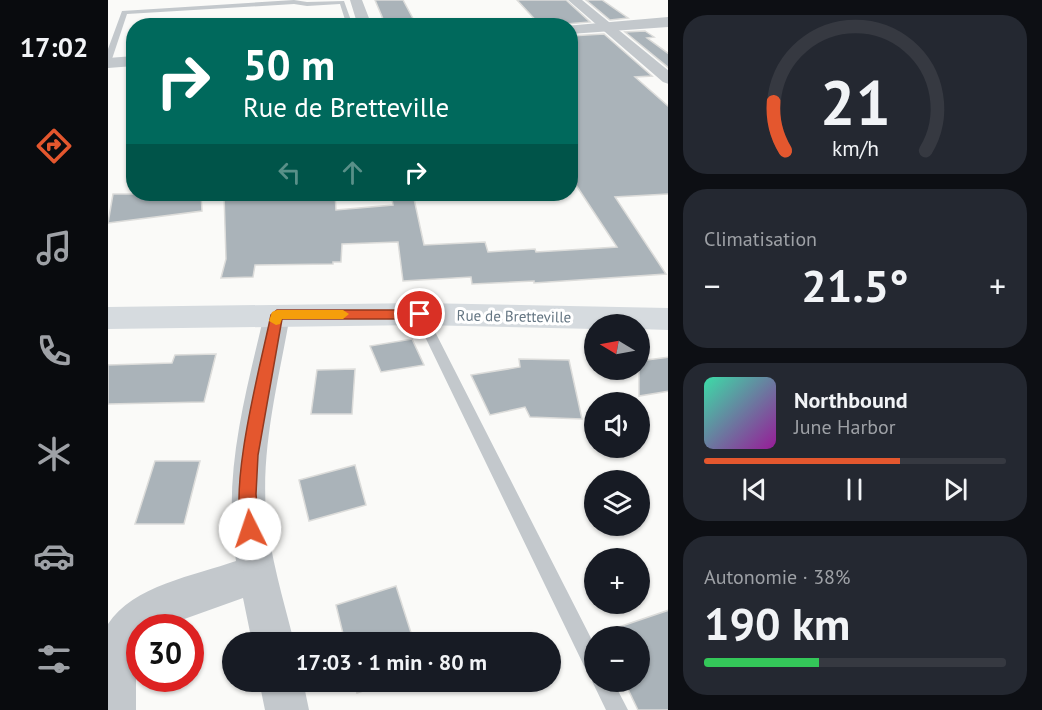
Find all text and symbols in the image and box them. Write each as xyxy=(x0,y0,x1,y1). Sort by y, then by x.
text: 17:02 xyxy=(20,30,88,64)
text: 50 m xyxy=(243,37,335,92)
icon: right xyxy=(144,42,222,120)
text: 21 xyxy=(820,62,890,143)
text: Rue de Bretteville xyxy=(243,90,449,124)
icon: directions xyxy=(33,125,75,167)
text: km/h xyxy=(831,135,878,163)
icon: left xyxy=(273,156,306,189)
icon: ahead xyxy=(336,156,369,189)
icon: right xyxy=(399,156,432,189)
text: Climatisation xyxy=(704,226,817,252)
icon: music xyxy=(33,227,75,269)
text: 21.5° xyxy=(801,256,909,314)
text: − xyxy=(704,264,721,307)
text: + xyxy=(989,264,1006,307)
pin xyxy=(394,288,445,339)
icon: arrive xyxy=(403,297,436,330)
street label: Rue de Bretteville xyxy=(457,306,571,326)
north arrow xyxy=(584,314,650,380)
map controls xyxy=(584,314,650,692)
icon: phone xyxy=(33,330,75,372)
text: Northbound xyxy=(794,386,908,414)
button: sound xyxy=(584,392,650,458)
text: June Harbor xyxy=(794,414,896,440)
icon: climate xyxy=(33,433,75,475)
button: layers xyxy=(584,470,650,536)
icon: previous xyxy=(738,473,771,506)
icon: pause xyxy=(838,473,871,506)
icon: next xyxy=(939,473,972,506)
position arrow xyxy=(218,497,282,561)
icon: car xyxy=(33,535,75,577)
button: + xyxy=(584,548,650,614)
text: Autonomie · 38% xyxy=(704,564,850,590)
text: 190 km xyxy=(704,594,850,652)
speed limit sign: 30 xyxy=(126,614,204,692)
button: − xyxy=(584,626,650,692)
icon: filters xyxy=(33,638,75,680)
text: 17:03 · 1 min · 80 m xyxy=(296,648,487,676)

